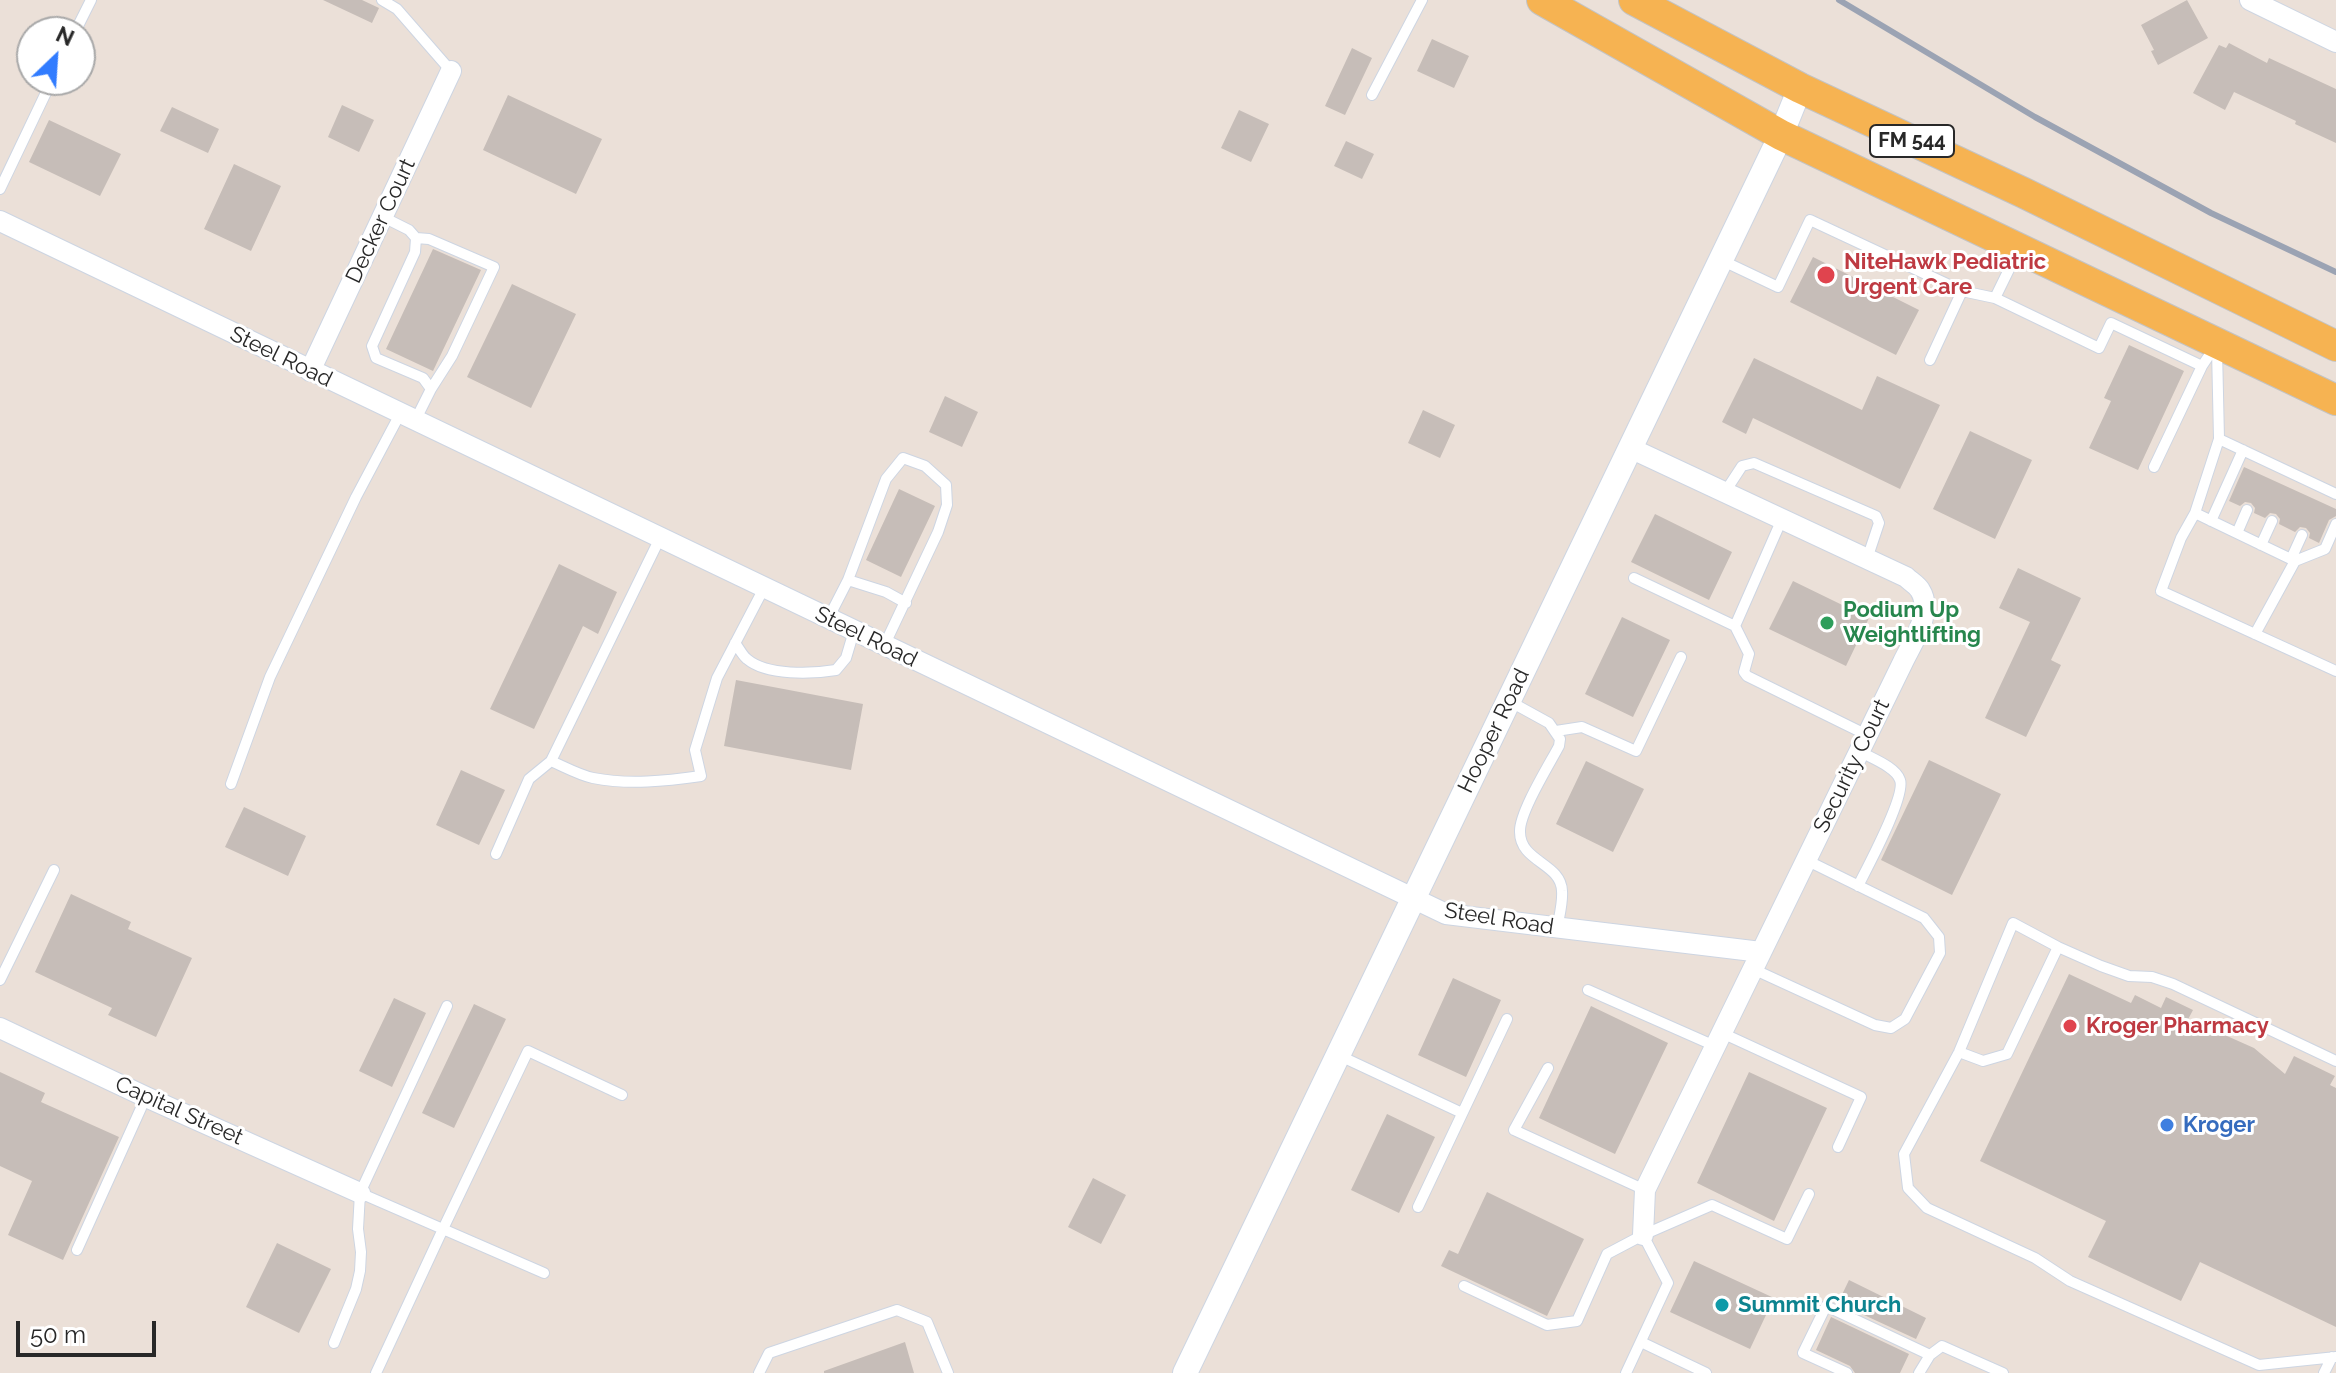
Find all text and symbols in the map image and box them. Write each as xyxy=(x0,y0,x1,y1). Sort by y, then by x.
north arrow xyxy=(16,16,96,96)
text: N xyxy=(52,21,78,51)
road number: FM 544 xyxy=(1870,125,1954,157)
street label: Decker Court xyxy=(341,155,421,287)
place label: NiteHawk Pediatric Urgent Care xyxy=(1844,249,2046,300)
marker: NiteHawk Pediatric Urgent Care xyxy=(1815,264,1837,286)
street label: Steel Road xyxy=(226,321,336,393)
place label: Podium Up Weightlifting xyxy=(1843,597,1981,648)
street label: Steel Road xyxy=(811,601,921,673)
marker: Podium Up Weightlifting xyxy=(1818,614,1836,632)
street label: Hooper Road xyxy=(1453,665,1535,797)
street label: Security Court xyxy=(1808,695,1896,837)
street label: Steel Road xyxy=(1442,897,1556,941)
place label: Kroger Pharmacy xyxy=(2086,1013,2269,1039)
marker: Kroger Pharmacy xyxy=(2061,1017,2079,1035)
street label: Capital Street xyxy=(111,1071,247,1151)
place label: Kroger xyxy=(2183,1112,2255,1138)
marker: Kroger xyxy=(2158,1116,2176,1134)
place label: Summit Church xyxy=(1738,1292,1901,1318)
marker: Summit Church xyxy=(1713,1296,1731,1314)
scale bar xyxy=(20,1305,160,1355)
text: 50 m xyxy=(30,1320,86,1349)

